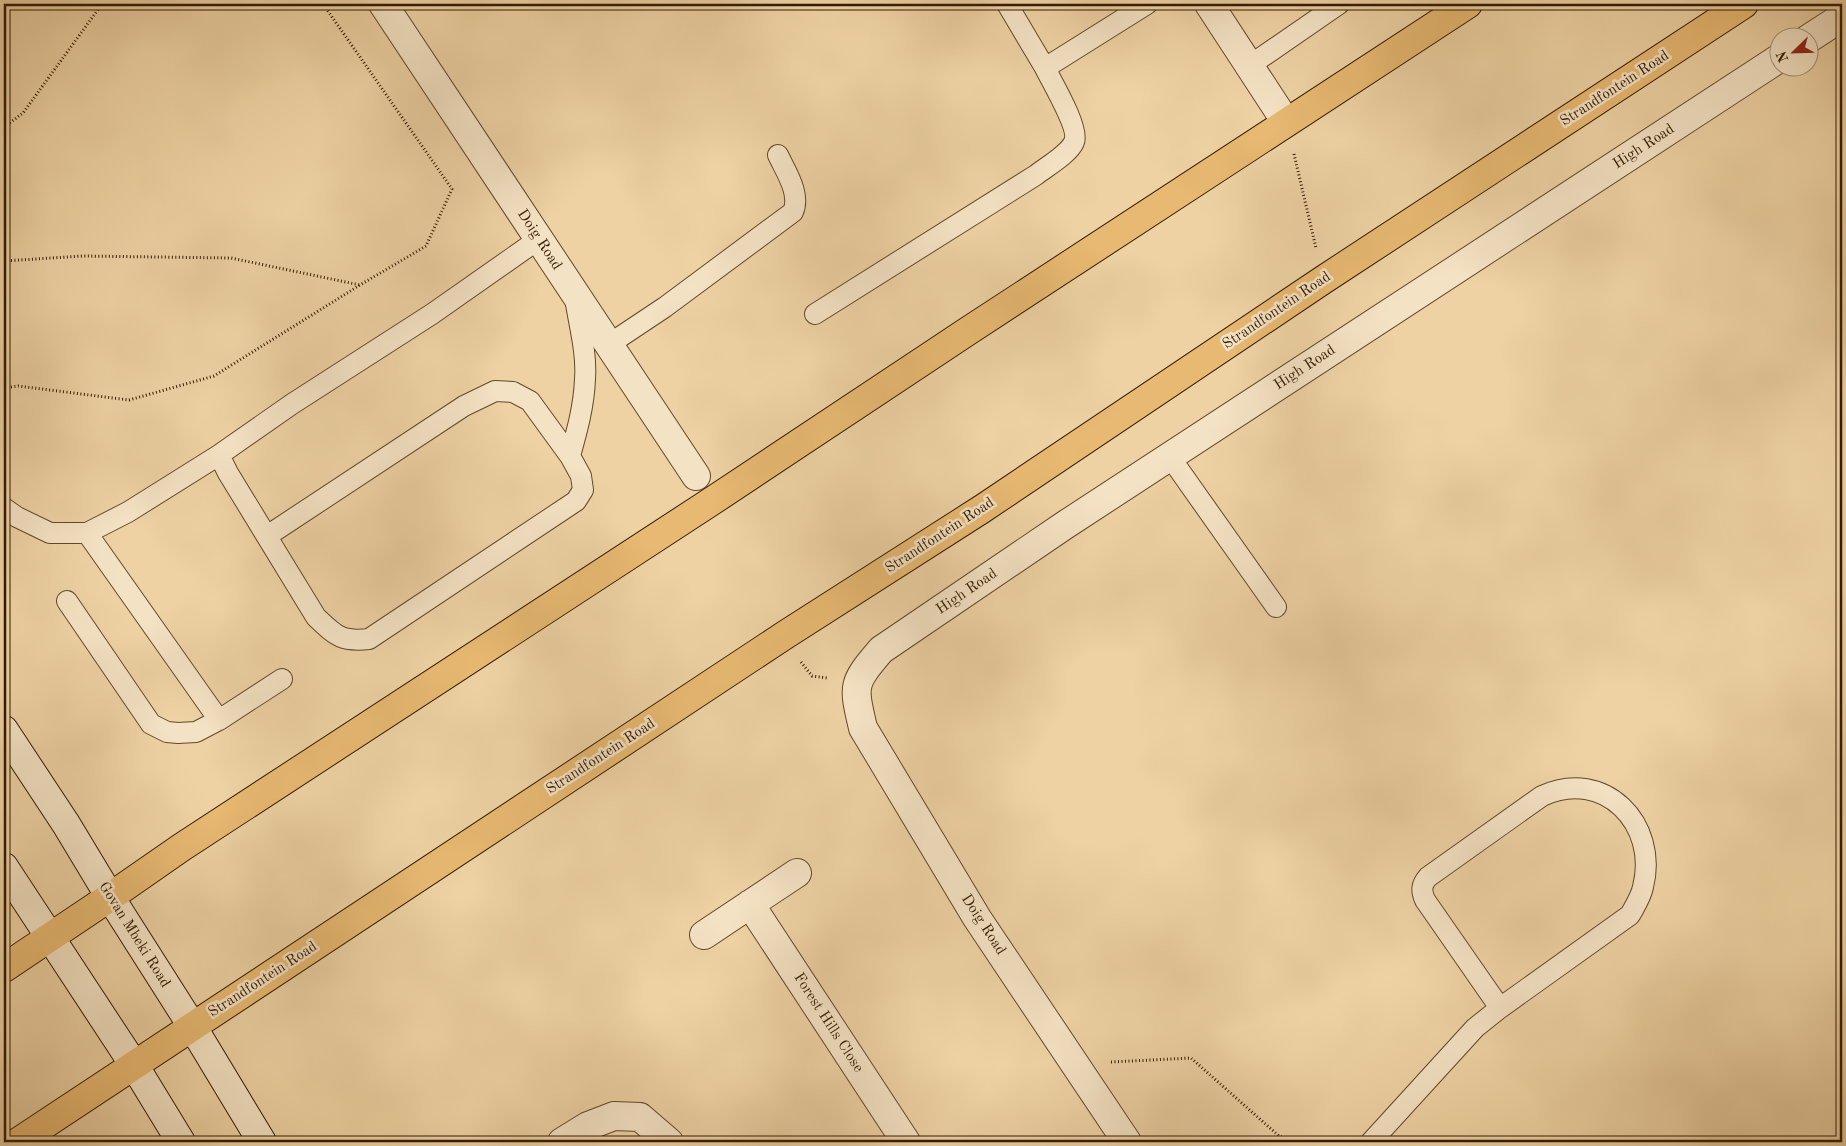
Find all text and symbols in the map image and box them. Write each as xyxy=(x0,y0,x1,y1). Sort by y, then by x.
north arrow xyxy=(1768,28,1818,78)
street label: Strandfontein Road xyxy=(1558,48,1672,130)
text: N xyxy=(1774,49,1791,64)
street label: High Road xyxy=(1611,122,1677,172)
street label: Doig Road xyxy=(514,207,564,273)
street label: Strandfontein Road xyxy=(1220,269,1334,353)
street label: High Road xyxy=(1272,343,1338,393)
street label: Strandfontein Road xyxy=(883,495,997,577)
street label: High Road xyxy=(934,566,1000,618)
street label: Strandfontein Road xyxy=(544,716,658,798)
street label: Govan Mbeki Road xyxy=(95,880,173,991)
street label: Doig Road xyxy=(958,892,1008,958)
street label: Strandfontein Road xyxy=(206,939,320,1021)
street label: Forest Hills Close xyxy=(790,971,866,1075)

